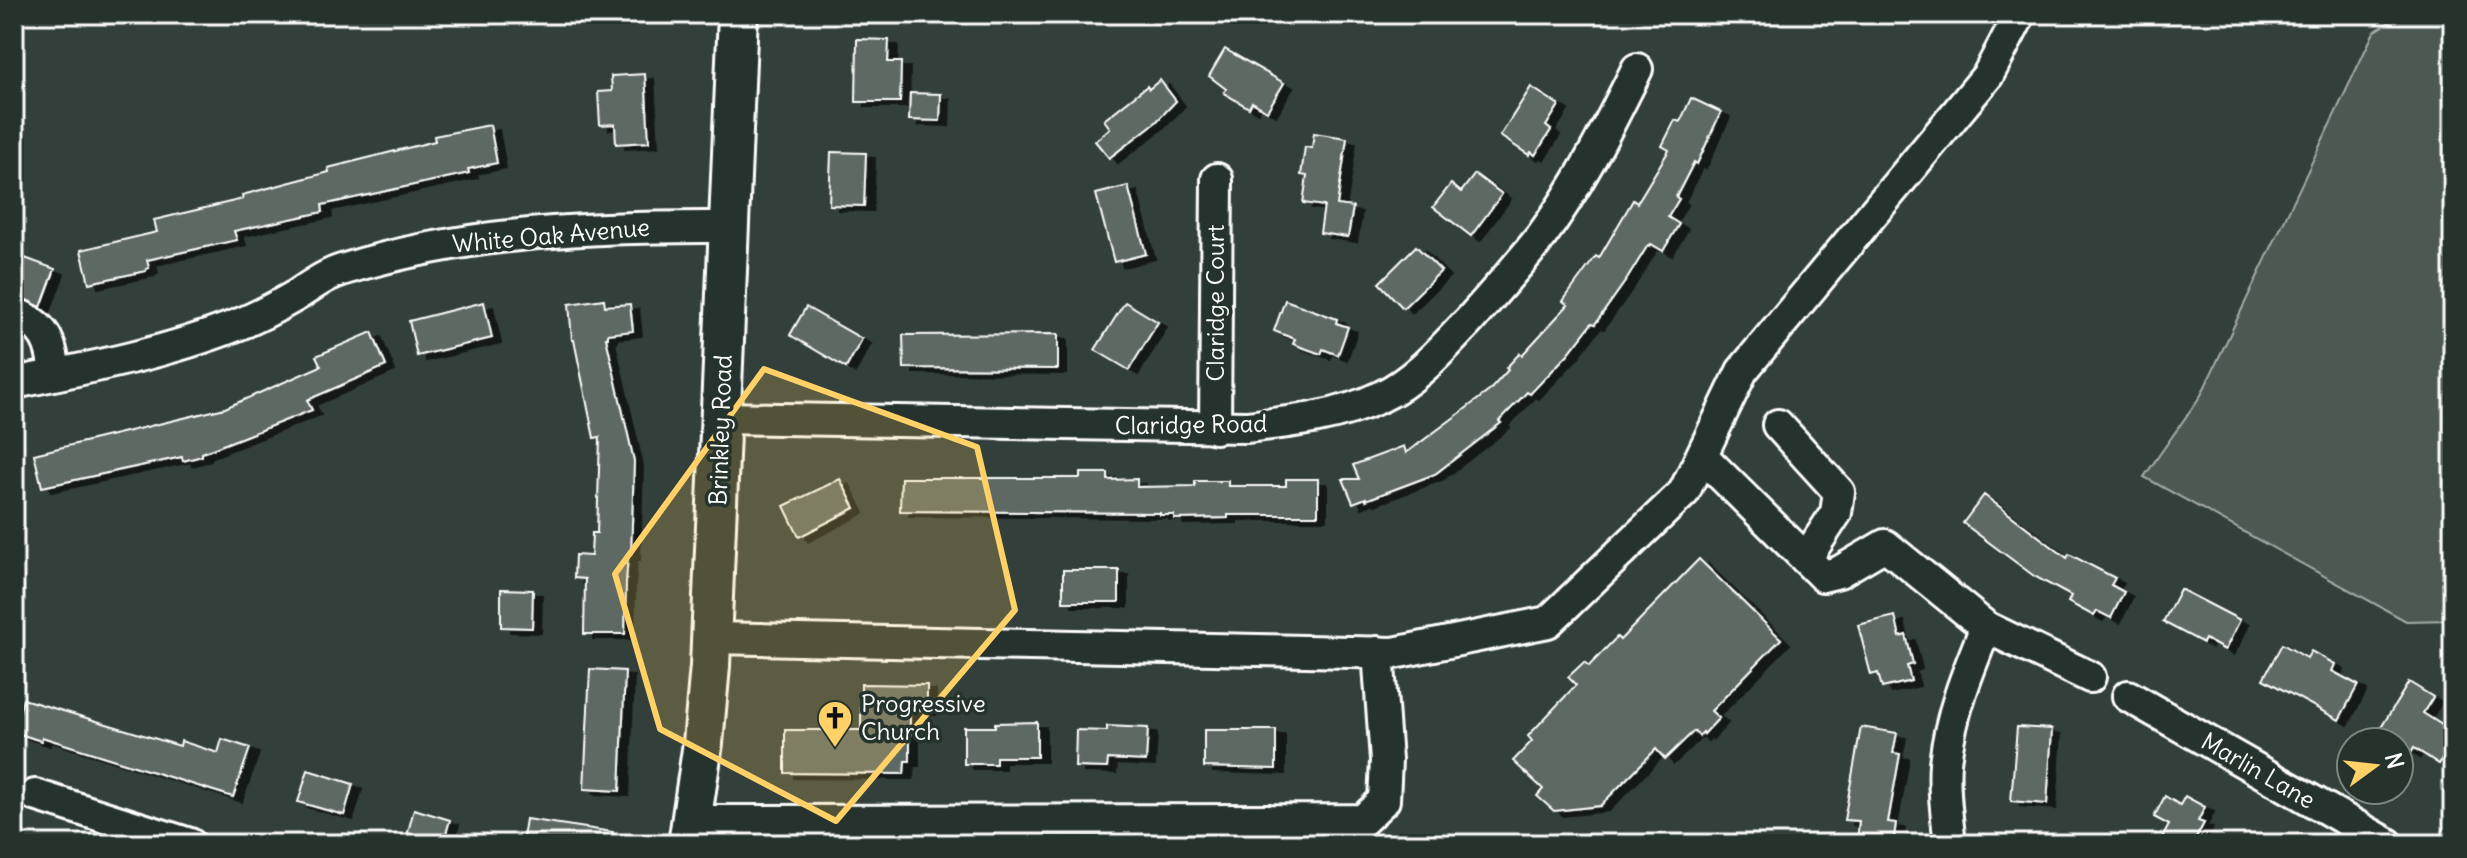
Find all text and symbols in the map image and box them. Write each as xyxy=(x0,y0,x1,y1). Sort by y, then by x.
street label: White Oak Avenue xyxy=(451,211,651,259)
street label: Claridge Court xyxy=(1200,224,1230,382)
street label: Brinkley Road xyxy=(702,354,738,506)
street label: Claridge Road xyxy=(1114,408,1267,440)
place label: Progressive Church xyxy=(861,688,986,746)
church icon: Progressive Church xyxy=(816,699,854,749)
street label: Marlin Lane xyxy=(2196,725,2321,815)
north arrow xyxy=(2335,726,2415,806)
text: N xyxy=(2379,750,2410,772)

